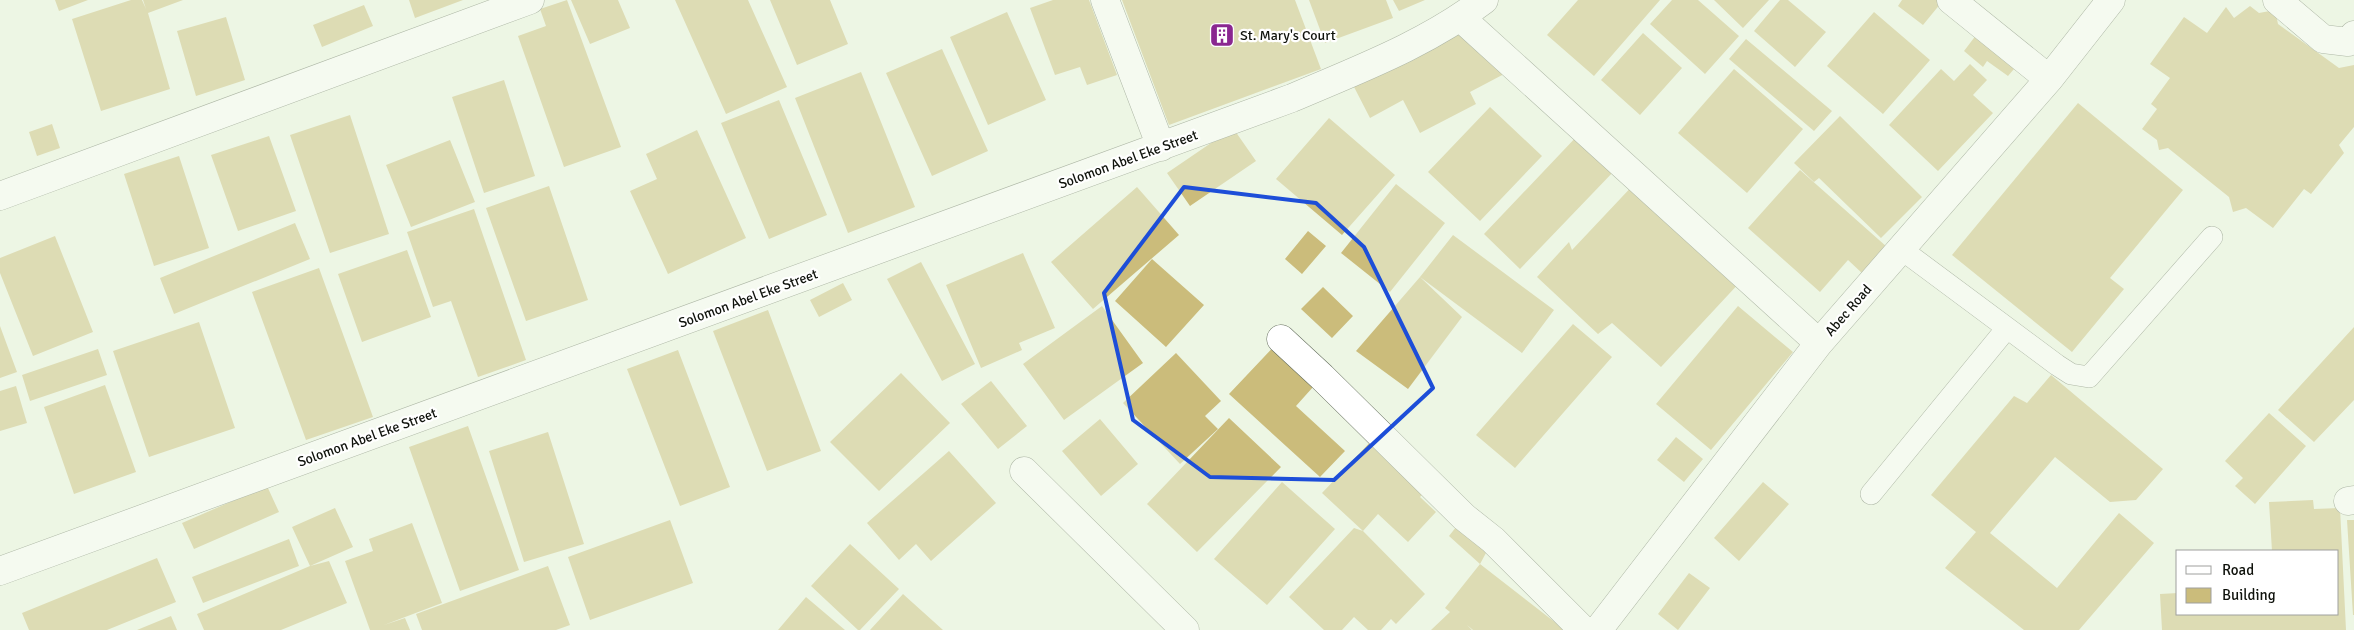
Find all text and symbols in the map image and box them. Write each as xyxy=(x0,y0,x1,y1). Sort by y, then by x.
building icon: St. Mary's Court xyxy=(1209,22,1235,48)
place label: St. Mary's Court xyxy=(1240,27,1336,44)
street label: Solomon Abel Eke Street xyxy=(1056,126,1200,193)
street label: Solomon Abel Eke Street xyxy=(676,265,820,332)
street label: Abec Road xyxy=(1821,281,1875,340)
street label: Solomon Abel Eke Street xyxy=(295,404,439,471)
legend xyxy=(2176,550,2339,615)
text: Road xyxy=(2222,561,2254,579)
text: Building xyxy=(2222,586,2276,604)

